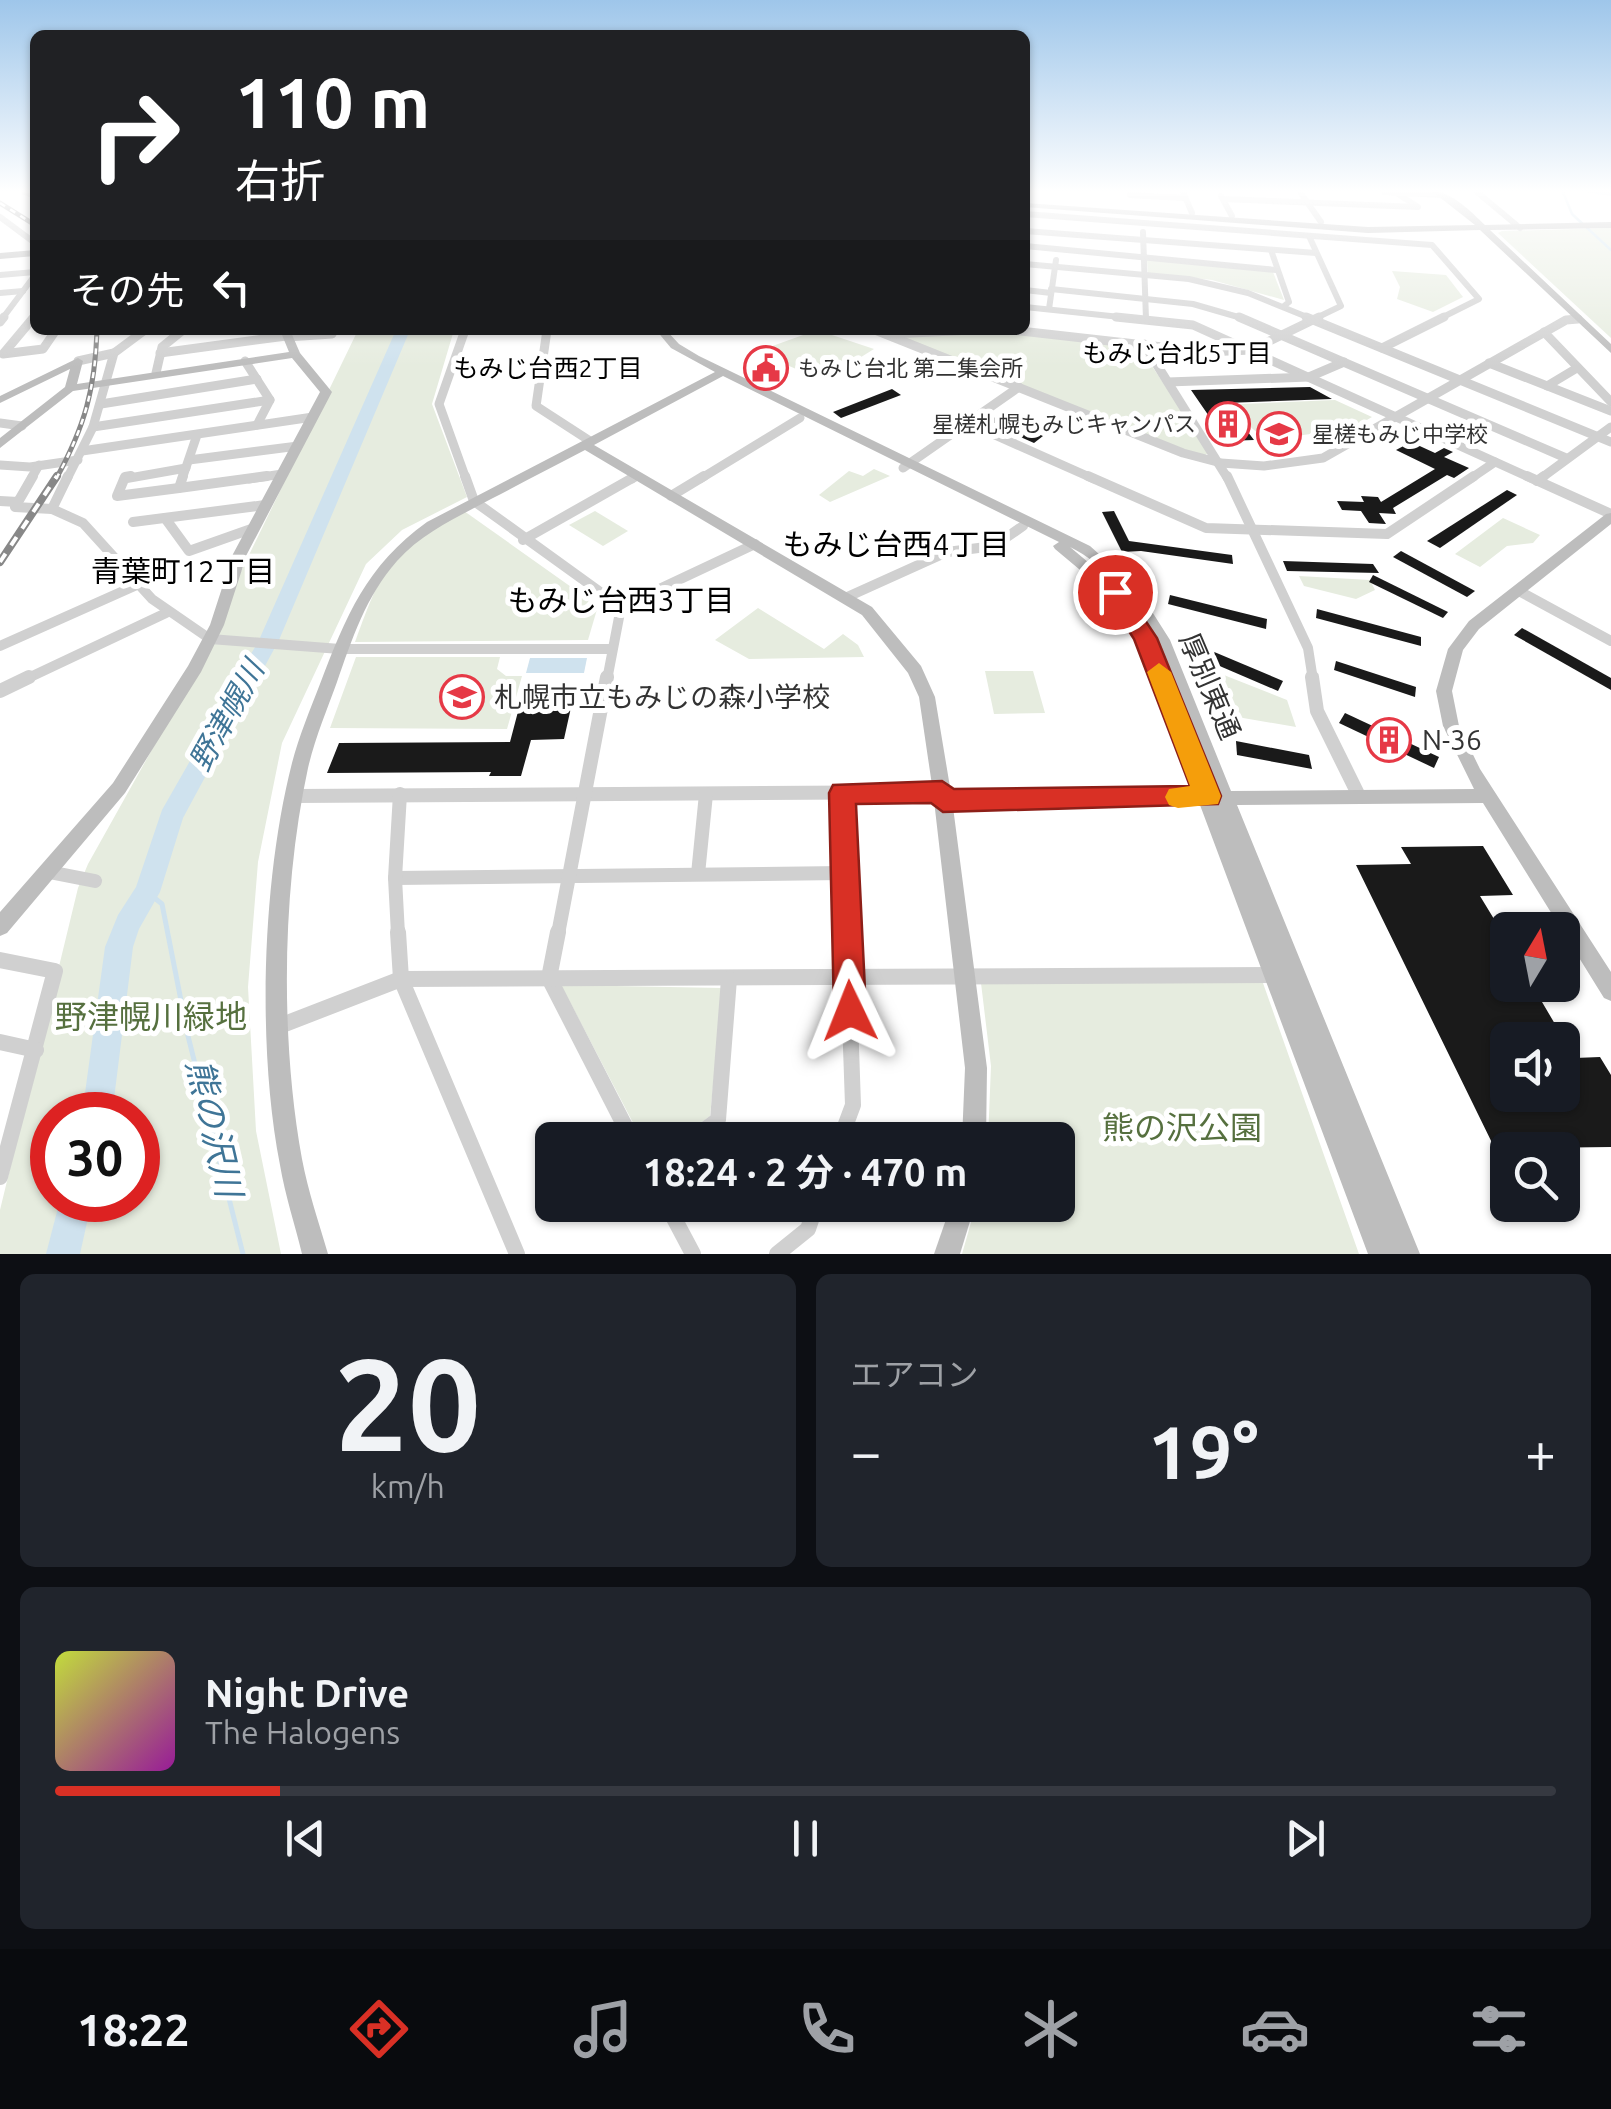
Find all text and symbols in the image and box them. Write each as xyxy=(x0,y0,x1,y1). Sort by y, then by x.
text: 110 m xyxy=(235,63,430,141)
icon: right xyxy=(70,70,200,200)
text: 右折 xyxy=(235,155,325,206)
icon: left xyxy=(204,260,259,315)
text: その先 xyxy=(70,269,184,311)
district label: もみじ台北5丁目 xyxy=(1082,339,1272,367)
public building icon: もみじ台北 第二集会所 xyxy=(743,345,789,391)
district label: もみじ台西2丁目 xyxy=(453,354,643,382)
place label: もみじ台北 第二集会所 xyxy=(798,355,1023,380)
building icon: 星槎札幌もみじキャンパス xyxy=(1205,401,1251,447)
place label: 星槎札幌もみじキャンパス xyxy=(932,411,1196,436)
school or university icon: 星槎もみじ中学校 xyxy=(1256,411,1302,457)
place label: 星槎もみじ中学校 xyxy=(1312,421,1488,446)
district label: もみじ台西4丁目 xyxy=(783,527,1009,561)
pin xyxy=(1073,550,1158,635)
district label: 青葉町12丁目 xyxy=(91,554,275,588)
icon: arrive xyxy=(1088,565,1143,620)
district label: もみじ台西3丁目 xyxy=(508,583,734,617)
street label: 厚別東通 xyxy=(1174,628,1247,743)
water label: 野津幌川 xyxy=(182,652,272,776)
school or university icon: 札幌市立もみじの森小学校 xyxy=(439,674,485,720)
place label: 札幌市立もみじの森小学校 xyxy=(494,681,830,712)
building icon: N-36 xyxy=(1366,717,1412,763)
place label: N-36 xyxy=(1422,724,1482,755)
north arrow xyxy=(1490,912,1580,1002)
map controls xyxy=(1490,912,1580,1222)
position arrow xyxy=(798,959,902,1063)
park label: 野津幌川緑地 xyxy=(55,998,247,1034)
button: sound xyxy=(1490,1022,1580,1112)
water label: 熊の沢川 xyxy=(180,1055,251,1204)
speed limit sign: 30 xyxy=(30,1092,160,1222)
park label: 熊の沢公園 xyxy=(1102,1109,1262,1145)
button: search xyxy=(1490,1132,1580,1222)
text: 18:24 · 2 分 · 470 m xyxy=(643,1151,967,1193)
text: 20 xyxy=(334,1330,481,1476)
text: エアコン xyxy=(851,1356,979,1392)
text: 19° xyxy=(1148,1409,1259,1493)
text: − xyxy=(851,1421,882,1482)
text: + xyxy=(1525,1421,1556,1482)
text: km/h xyxy=(371,1468,445,1504)
text: Night Drive xyxy=(205,1672,409,1714)
text: The Halogens xyxy=(205,1714,400,1750)
icon: previous xyxy=(278,1811,333,1866)
icon: pause xyxy=(778,1811,833,1866)
icon: next xyxy=(1278,1811,1333,1866)
icon: directions xyxy=(344,1994,414,2064)
icon: music xyxy=(568,1994,638,2064)
icon: phone xyxy=(792,1994,862,2064)
icon: climate xyxy=(1016,1994,1086,2064)
icon: car xyxy=(1240,1994,1310,2064)
icon: filters xyxy=(1464,1994,1534,2064)
text: 18:22 xyxy=(77,2004,190,2055)

